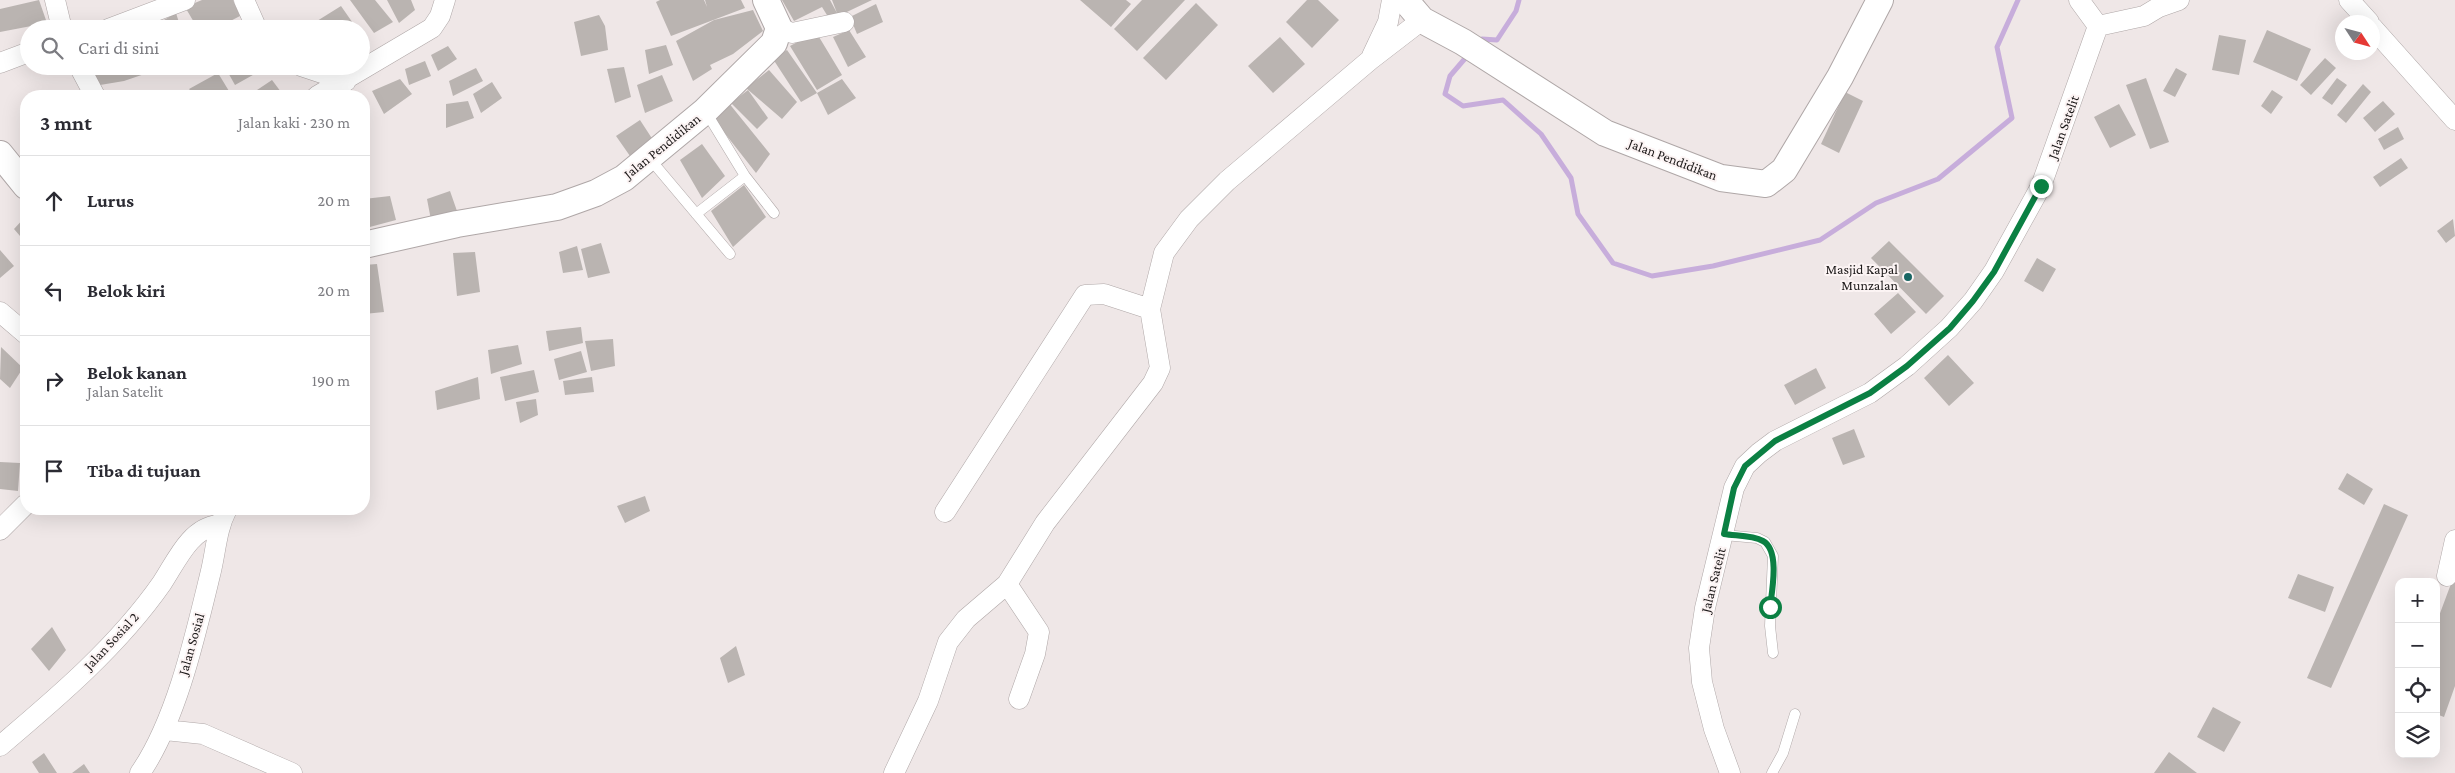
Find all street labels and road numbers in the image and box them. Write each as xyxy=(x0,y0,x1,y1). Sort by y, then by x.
street label: Jalan Satelit xyxy=(2043,93,2082,163)
street label: Jalan Pendidikan xyxy=(619,110,704,183)
street label: Jalan Pendidikan xyxy=(1624,134,1720,183)
street label: Jalan Satelit xyxy=(1697,545,1729,616)
street label: Jalan Sosial 2 xyxy=(79,609,142,675)
street label: Jalan Sosial xyxy=(174,611,208,679)

